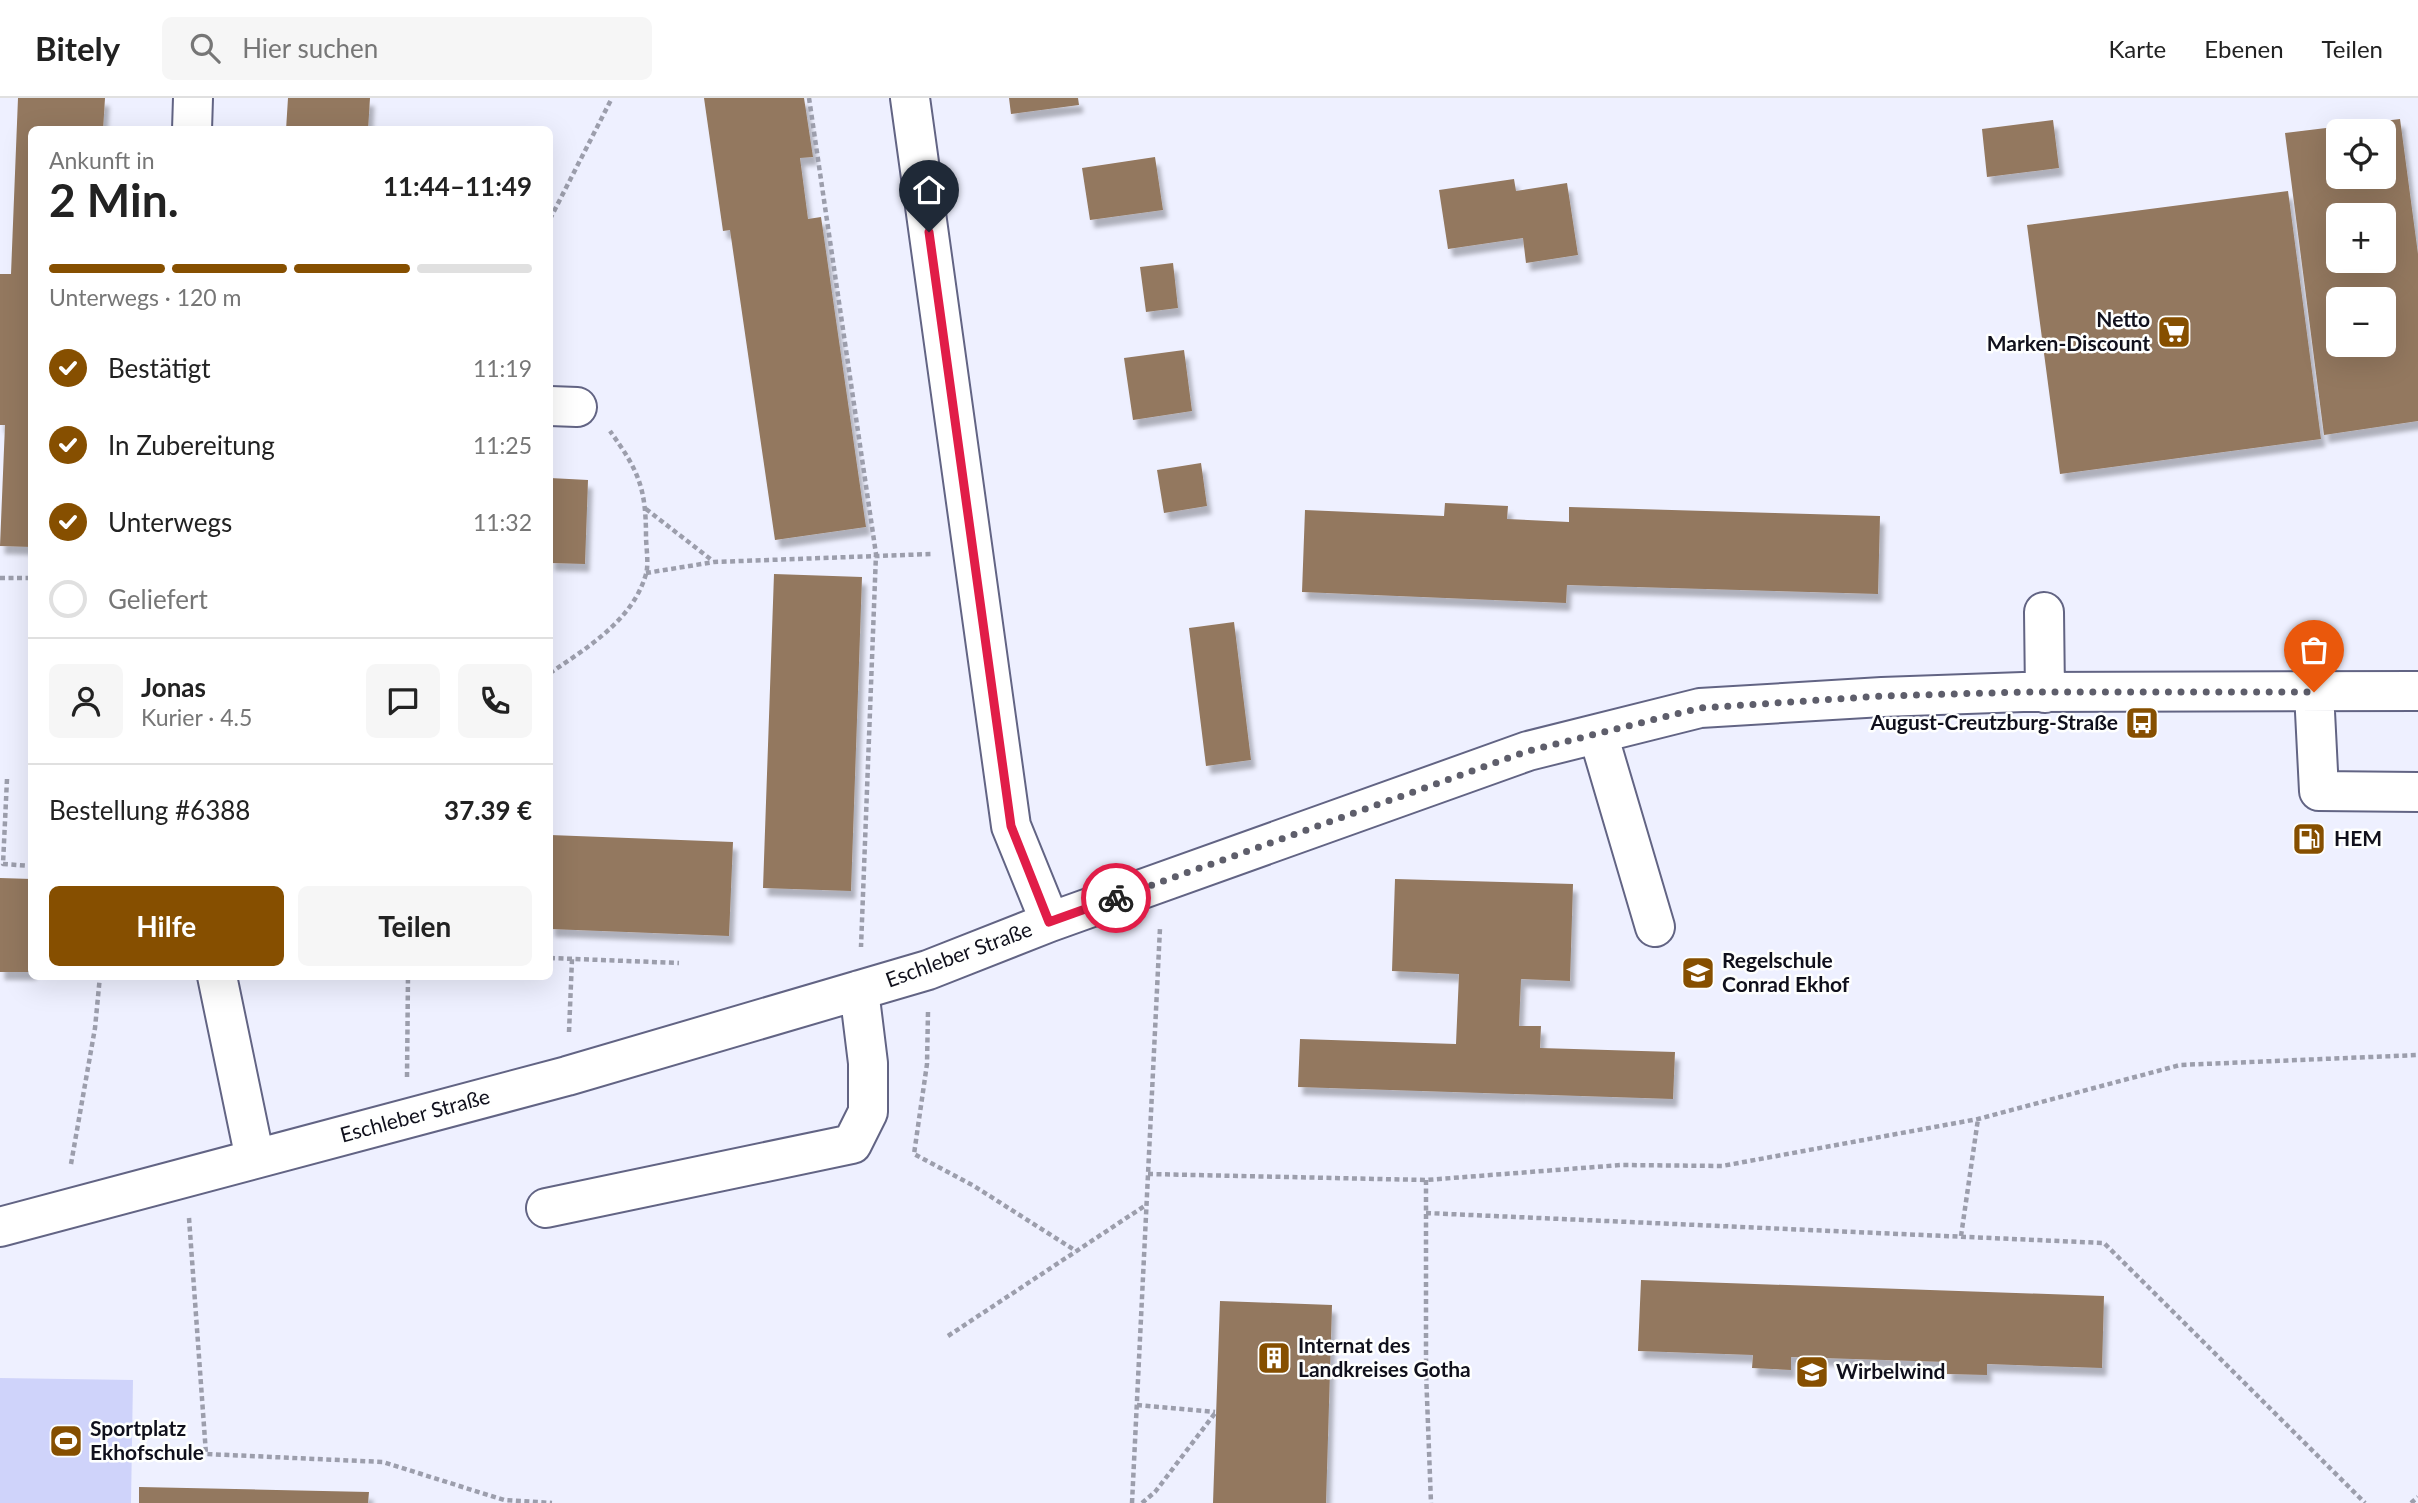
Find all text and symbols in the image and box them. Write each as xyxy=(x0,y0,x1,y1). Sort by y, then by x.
search box xyxy=(162,17,652,80)
text: Bitely xyxy=(35,28,120,68)
icon: search xyxy=(186,29,224,67)
text: Hier suchen xyxy=(242,32,378,64)
text: Karte xyxy=(2109,34,2166,63)
text: Ebenen xyxy=(2204,34,2284,63)
text: Teilen xyxy=(2322,34,2383,63)
map controls xyxy=(2326,119,2396,357)
button: locate xyxy=(2326,119,2396,189)
text: Ankunft in xyxy=(49,146,155,174)
pin xyxy=(899,160,959,232)
text: 11:44–11:49 xyxy=(383,170,532,202)
icon: home xyxy=(910,171,948,209)
text: 2 Min. xyxy=(49,172,179,227)
button: + xyxy=(2326,203,2396,273)
text: Unterwegs · 120 m xyxy=(49,283,242,311)
button: − xyxy=(2326,287,2396,357)
place label: Netto Marken-Discount xyxy=(1987,306,2150,355)
supermarket icon: Netto Marken-Discount xyxy=(2155,313,2193,351)
icon: check xyxy=(49,349,87,387)
text: Bestätigt xyxy=(108,352,211,384)
text: 11:19 xyxy=(473,354,532,382)
icon: check xyxy=(49,426,87,464)
text: In Zubereitung xyxy=(108,429,275,461)
text: 11:25 xyxy=(473,431,532,459)
icon: check xyxy=(49,503,87,541)
text: Unterwegs xyxy=(108,506,232,538)
text: 11:32 xyxy=(473,508,532,536)
text: Geliefert xyxy=(108,583,208,615)
pin xyxy=(2284,620,2344,692)
icon: bag xyxy=(2295,631,2333,669)
button: person xyxy=(49,664,123,738)
button: chat xyxy=(366,664,440,738)
button: phone xyxy=(458,664,532,738)
text: Jonas xyxy=(141,671,206,703)
text: Kurier · 4.5 xyxy=(141,703,252,731)
bus stop icon: August-Creutzburg-Straße xyxy=(2123,704,2161,742)
place label: August-Creutzburg-Straße xyxy=(1870,709,2118,734)
text: Bestellung #6388 xyxy=(49,794,250,826)
text: 37.39 € xyxy=(444,794,532,826)
fuel station icon: HEM xyxy=(2290,820,2328,858)
place label: HEM xyxy=(2334,825,2382,850)
courier xyxy=(1081,863,1151,933)
icon: bike xyxy=(1097,879,1135,917)
button: Hilfe xyxy=(49,886,284,966)
button: Teilen xyxy=(298,886,532,966)
street label: Eschleber Straße xyxy=(882,916,1035,992)
place label: Regelschule Conrad Ekhof xyxy=(1722,947,1850,996)
school or university icon: Regelschule Conrad Ekhof xyxy=(1679,954,1717,992)
street label: Eschleber Straße xyxy=(337,1083,492,1147)
place label: Internat des Landkreises Gotha xyxy=(1298,1332,1471,1381)
building icon: Internat des Landkreises Gotha xyxy=(1255,1339,1293,1377)
school or university icon: Wirbelwind xyxy=(1793,1353,1831,1391)
place label: Wirbelwind xyxy=(1836,1358,1945,1383)
place label: Sportplatz Ekhofschule xyxy=(90,1415,204,1464)
sports icon: Sportplatz Ekhofschule xyxy=(47,1422,85,1460)

